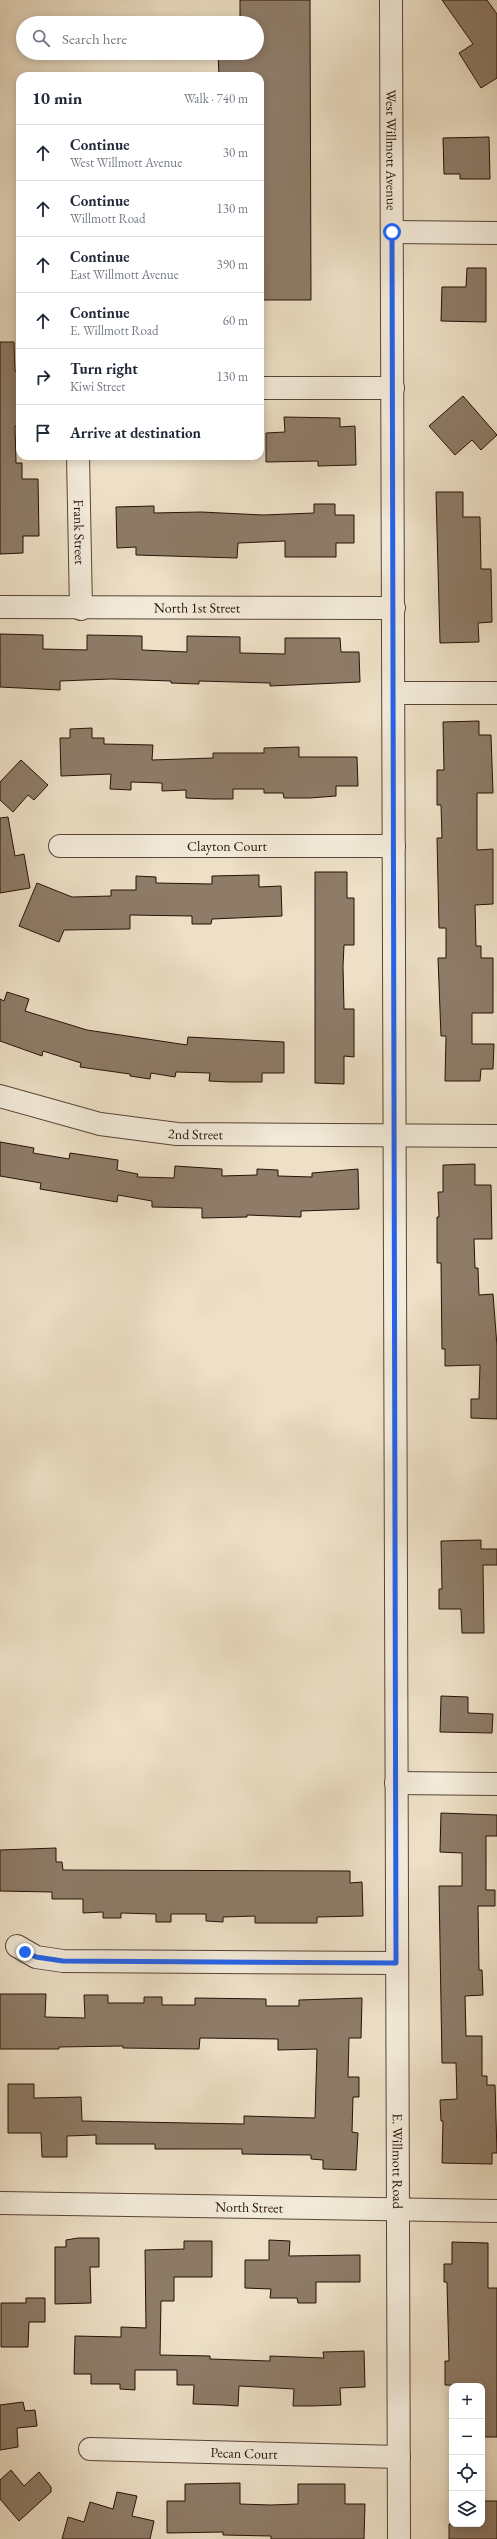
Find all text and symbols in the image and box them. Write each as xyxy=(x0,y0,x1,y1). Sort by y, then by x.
search box xyxy=(16,16,264,60)
icon: search xyxy=(30,27,52,49)
text: Search here xyxy=(62,29,127,48)
text: 10 min xyxy=(32,87,82,109)
street label: West Willmott Avenue xyxy=(382,89,401,211)
text: Walk · 740 m xyxy=(184,90,248,107)
text: Continue xyxy=(70,135,130,154)
icon: ahead xyxy=(32,142,54,164)
text: 30 m xyxy=(223,144,248,161)
text: West Willmott Avenue xyxy=(70,154,182,171)
text: Continue xyxy=(70,191,130,210)
icon: ahead xyxy=(32,198,54,220)
text: 130 m xyxy=(217,200,248,217)
text: Willmott Road xyxy=(70,210,146,227)
route start xyxy=(383,223,401,241)
text: Continue xyxy=(70,247,130,266)
icon: ahead xyxy=(32,254,54,276)
text: 390 m xyxy=(217,256,248,273)
text: East Willmott Avenue xyxy=(70,266,179,283)
text: Continue xyxy=(70,303,130,322)
icon: ahead xyxy=(32,310,54,332)
text: 60 m xyxy=(223,312,248,329)
text: E. Willmott Road xyxy=(70,322,159,339)
text: Turn right xyxy=(70,359,138,378)
icon: right xyxy=(32,366,54,388)
text: 130 m xyxy=(217,368,248,385)
text: Kiwi Street xyxy=(70,378,125,395)
icon: arrive xyxy=(32,422,54,444)
text: Arrive at destination xyxy=(70,423,201,442)
street label: Frank Street xyxy=(70,499,89,565)
street label: North 1st Street xyxy=(154,598,241,617)
street label: Clayton Court xyxy=(187,837,268,855)
street label: 2nd Street xyxy=(167,1124,224,1143)
route end xyxy=(16,1943,34,1961)
street label: E. Willmott Road xyxy=(389,2113,407,2210)
street label: North Street xyxy=(215,2197,284,2217)
map controls xyxy=(449,2383,485,2527)
button: + xyxy=(449,2383,485,2419)
button: − xyxy=(449,2419,485,2455)
street label: Pecan Court xyxy=(210,2443,278,2463)
button: locate xyxy=(449,2455,485,2491)
button: layers xyxy=(449,2491,485,2527)

